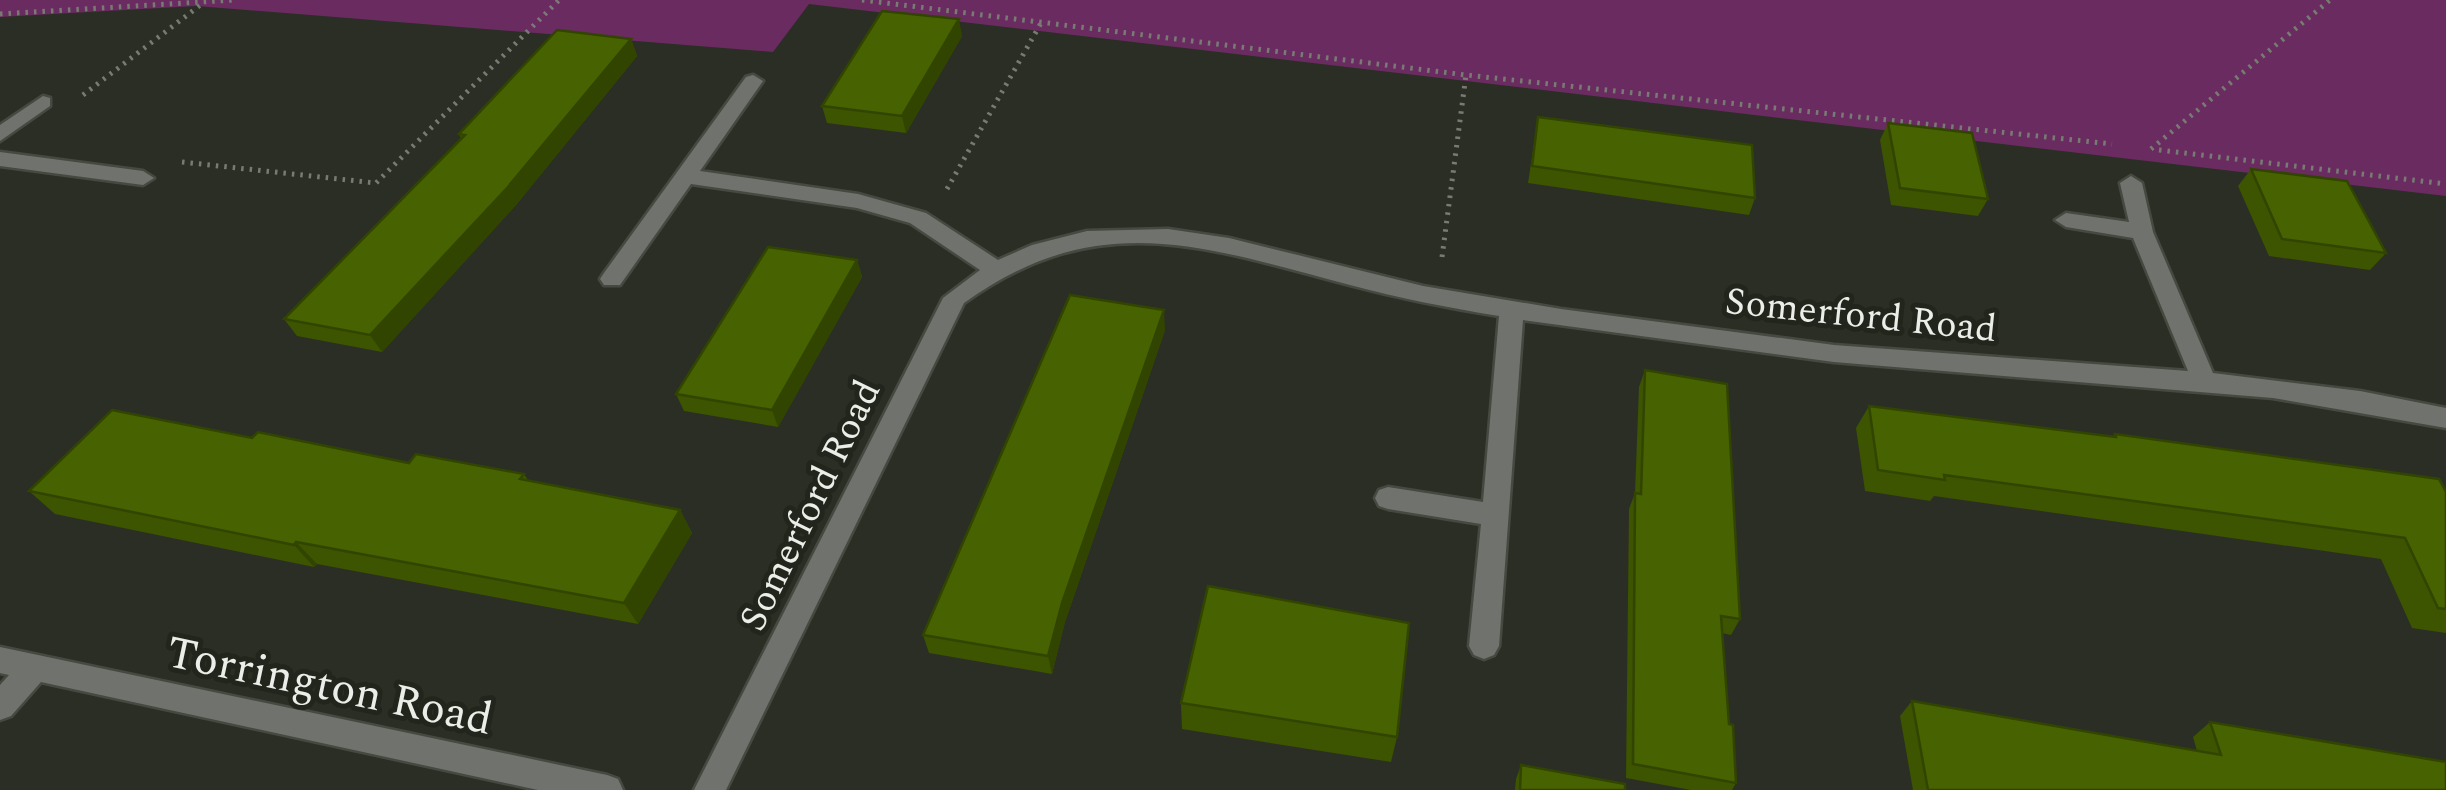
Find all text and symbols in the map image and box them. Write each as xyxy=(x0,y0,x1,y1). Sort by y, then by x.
street label: Somerford Road xyxy=(1722,273,2000,359)
street label: Somerford Road xyxy=(725,370,897,641)
street label: Torrington Road xyxy=(160,618,499,755)

